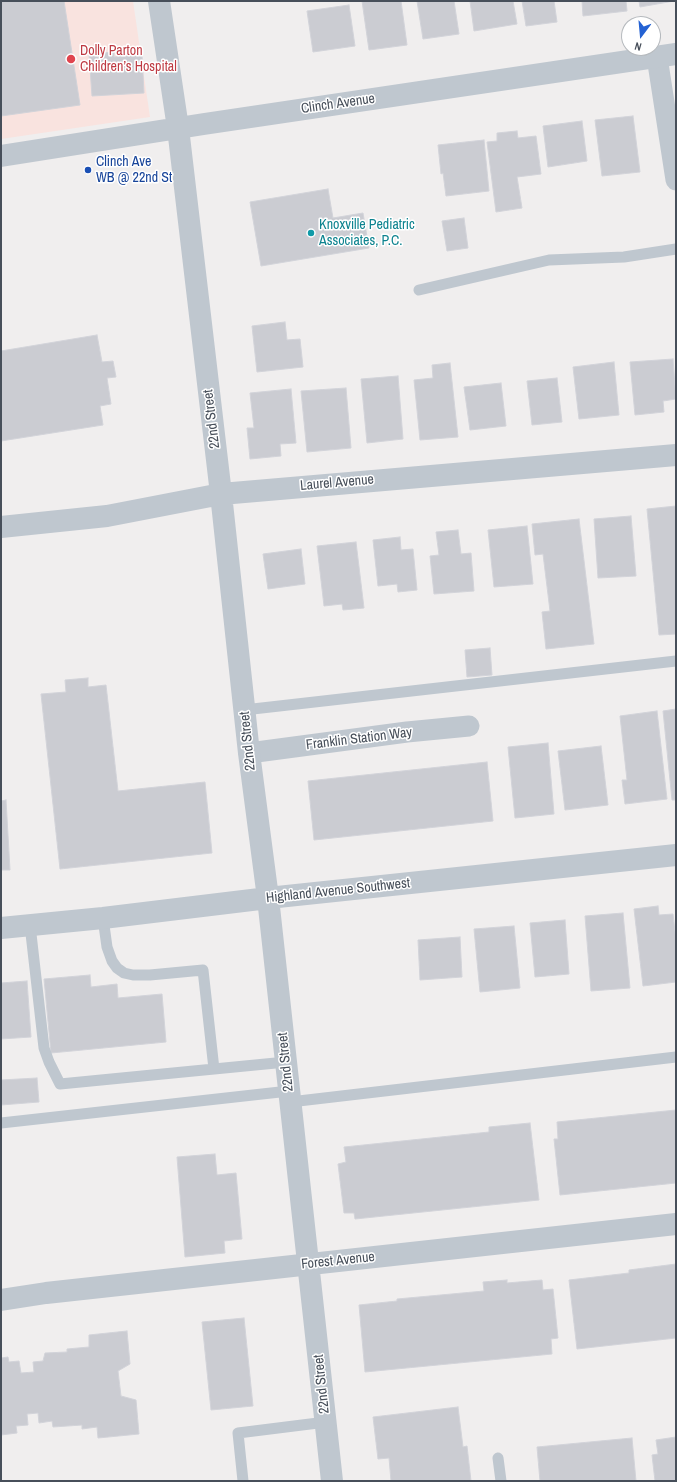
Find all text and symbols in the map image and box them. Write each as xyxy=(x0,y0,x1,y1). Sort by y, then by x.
north arrow xyxy=(621,16,661,56)
text: N xyxy=(633,39,643,54)
place label: Dolly Parton Children’s Hospital xyxy=(80,43,177,76)
marker: Dolly Parton Children’s Hospital xyxy=(65,53,77,65)
street label: Clinch Avenue xyxy=(300,90,376,118)
place label: Clinch Ave WB @ 22nd St xyxy=(96,154,172,186)
marker: Clinch Ave WB @ 22nd St xyxy=(83,165,93,175)
place label: Knoxville Pediatric Associates, P.C. xyxy=(319,217,415,250)
marker: Knoxville Pediatric Associates, P.C. xyxy=(306,228,316,238)
street label: 22nd Street xyxy=(200,389,224,449)
street label: Laurel Avenue xyxy=(299,471,375,495)
street label: 22nd Street xyxy=(237,711,259,771)
street label: Franklin Station Way xyxy=(305,724,413,754)
street label: Highland Avenue Southwest xyxy=(265,875,411,907)
street label: 22nd Street xyxy=(275,1032,297,1092)
street label: Forest Avenue xyxy=(300,1249,376,1273)
street label: 22nd Street xyxy=(311,1354,333,1414)

